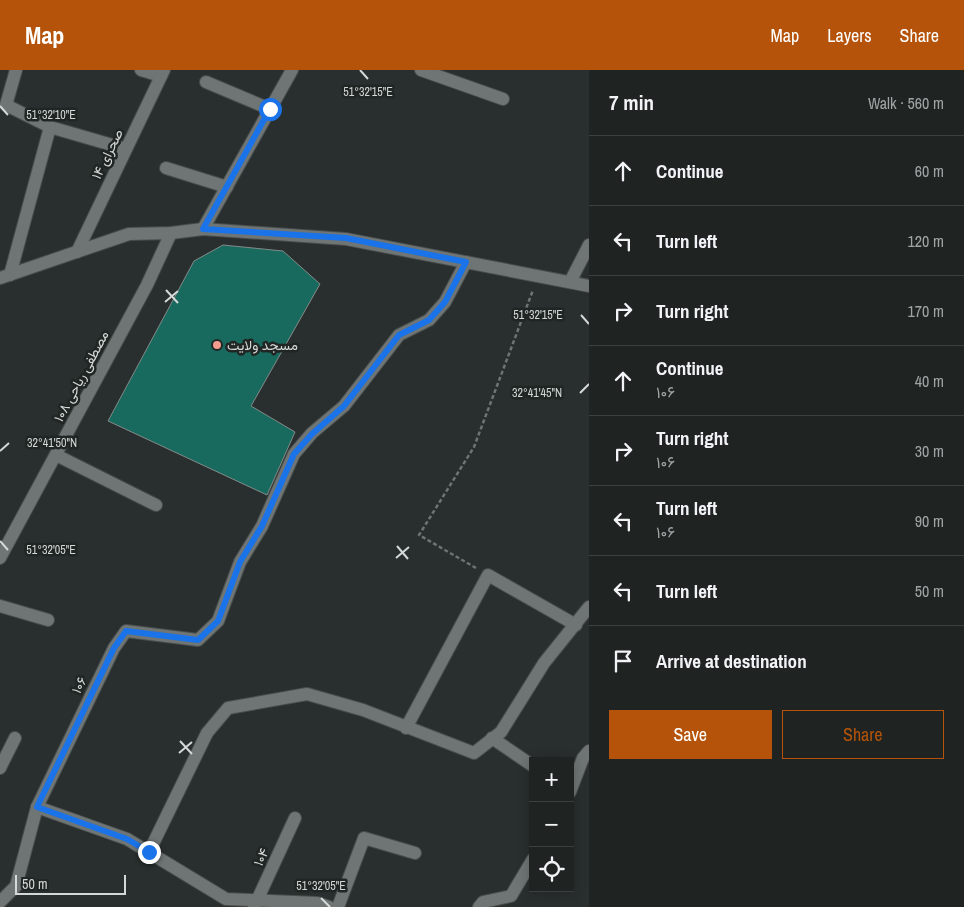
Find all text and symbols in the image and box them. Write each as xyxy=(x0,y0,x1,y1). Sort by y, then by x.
text: Map xyxy=(25,19,64,51)
text: Map xyxy=(771,23,799,48)
text: Layers xyxy=(827,23,872,48)
text: Share xyxy=(900,23,939,48)
text: 51°32'15"E xyxy=(343,84,393,100)
text: 7 min xyxy=(609,88,654,117)
text: Walk · 560 m xyxy=(868,92,944,114)
route start xyxy=(259,98,282,121)
text: 51°32'10"E xyxy=(26,107,76,123)
street label: صحرای ۱۴ xyxy=(87,126,127,182)
icon: ahead xyxy=(609,157,637,185)
text: Continue xyxy=(656,158,724,184)
text: 60 m xyxy=(915,160,944,182)
icon: left xyxy=(609,227,637,255)
text: Turn left xyxy=(656,228,717,254)
text: 120 m xyxy=(908,230,944,252)
icon: right xyxy=(609,297,637,325)
text: Turn right xyxy=(656,298,728,324)
text: 170 m xyxy=(908,300,944,322)
text: 51°32'15"E xyxy=(513,307,563,323)
street label: مصطفی ریاحی ۱۰۸ xyxy=(49,327,113,425)
place label: مسجد ولایت xyxy=(227,336,298,354)
marker: مسجد ولایت xyxy=(211,339,223,351)
text: Continue xyxy=(656,355,724,381)
icon: ahead xyxy=(609,367,637,395)
text: 40 m xyxy=(915,370,944,392)
text: ۱۰۶ xyxy=(656,381,675,403)
text: 32°41'45"N xyxy=(512,385,562,401)
text: Turn right xyxy=(656,425,728,451)
text: 32°41'50"N xyxy=(27,435,77,451)
icon: right xyxy=(609,437,637,465)
text: 30 m xyxy=(915,440,944,462)
text: ۱۰۶ xyxy=(656,451,675,473)
text: Turn left xyxy=(656,495,717,521)
icon: left xyxy=(609,507,637,535)
text: 90 m xyxy=(915,510,944,532)
text: ۱۰۶ xyxy=(656,521,675,543)
text: 51°32'05"E xyxy=(26,542,76,558)
icon: left xyxy=(609,577,637,605)
text: Turn left xyxy=(656,578,717,604)
text: 50 m xyxy=(915,580,944,602)
icon: arrive xyxy=(609,647,637,675)
text: Arrive at destination xyxy=(656,648,807,674)
street label: ۱۰۶ xyxy=(67,673,91,696)
button: Save xyxy=(609,710,772,759)
button: Share xyxy=(782,710,944,759)
map controls xyxy=(529,757,574,892)
button: + xyxy=(529,757,574,802)
button: − xyxy=(529,802,574,847)
route end xyxy=(138,841,161,864)
street label: ۱۰۴ xyxy=(249,845,273,869)
button: locate xyxy=(529,847,574,892)
scale bar xyxy=(15,872,126,895)
text: 50 m xyxy=(22,875,48,893)
text: 51°32'05"E xyxy=(296,878,346,894)

